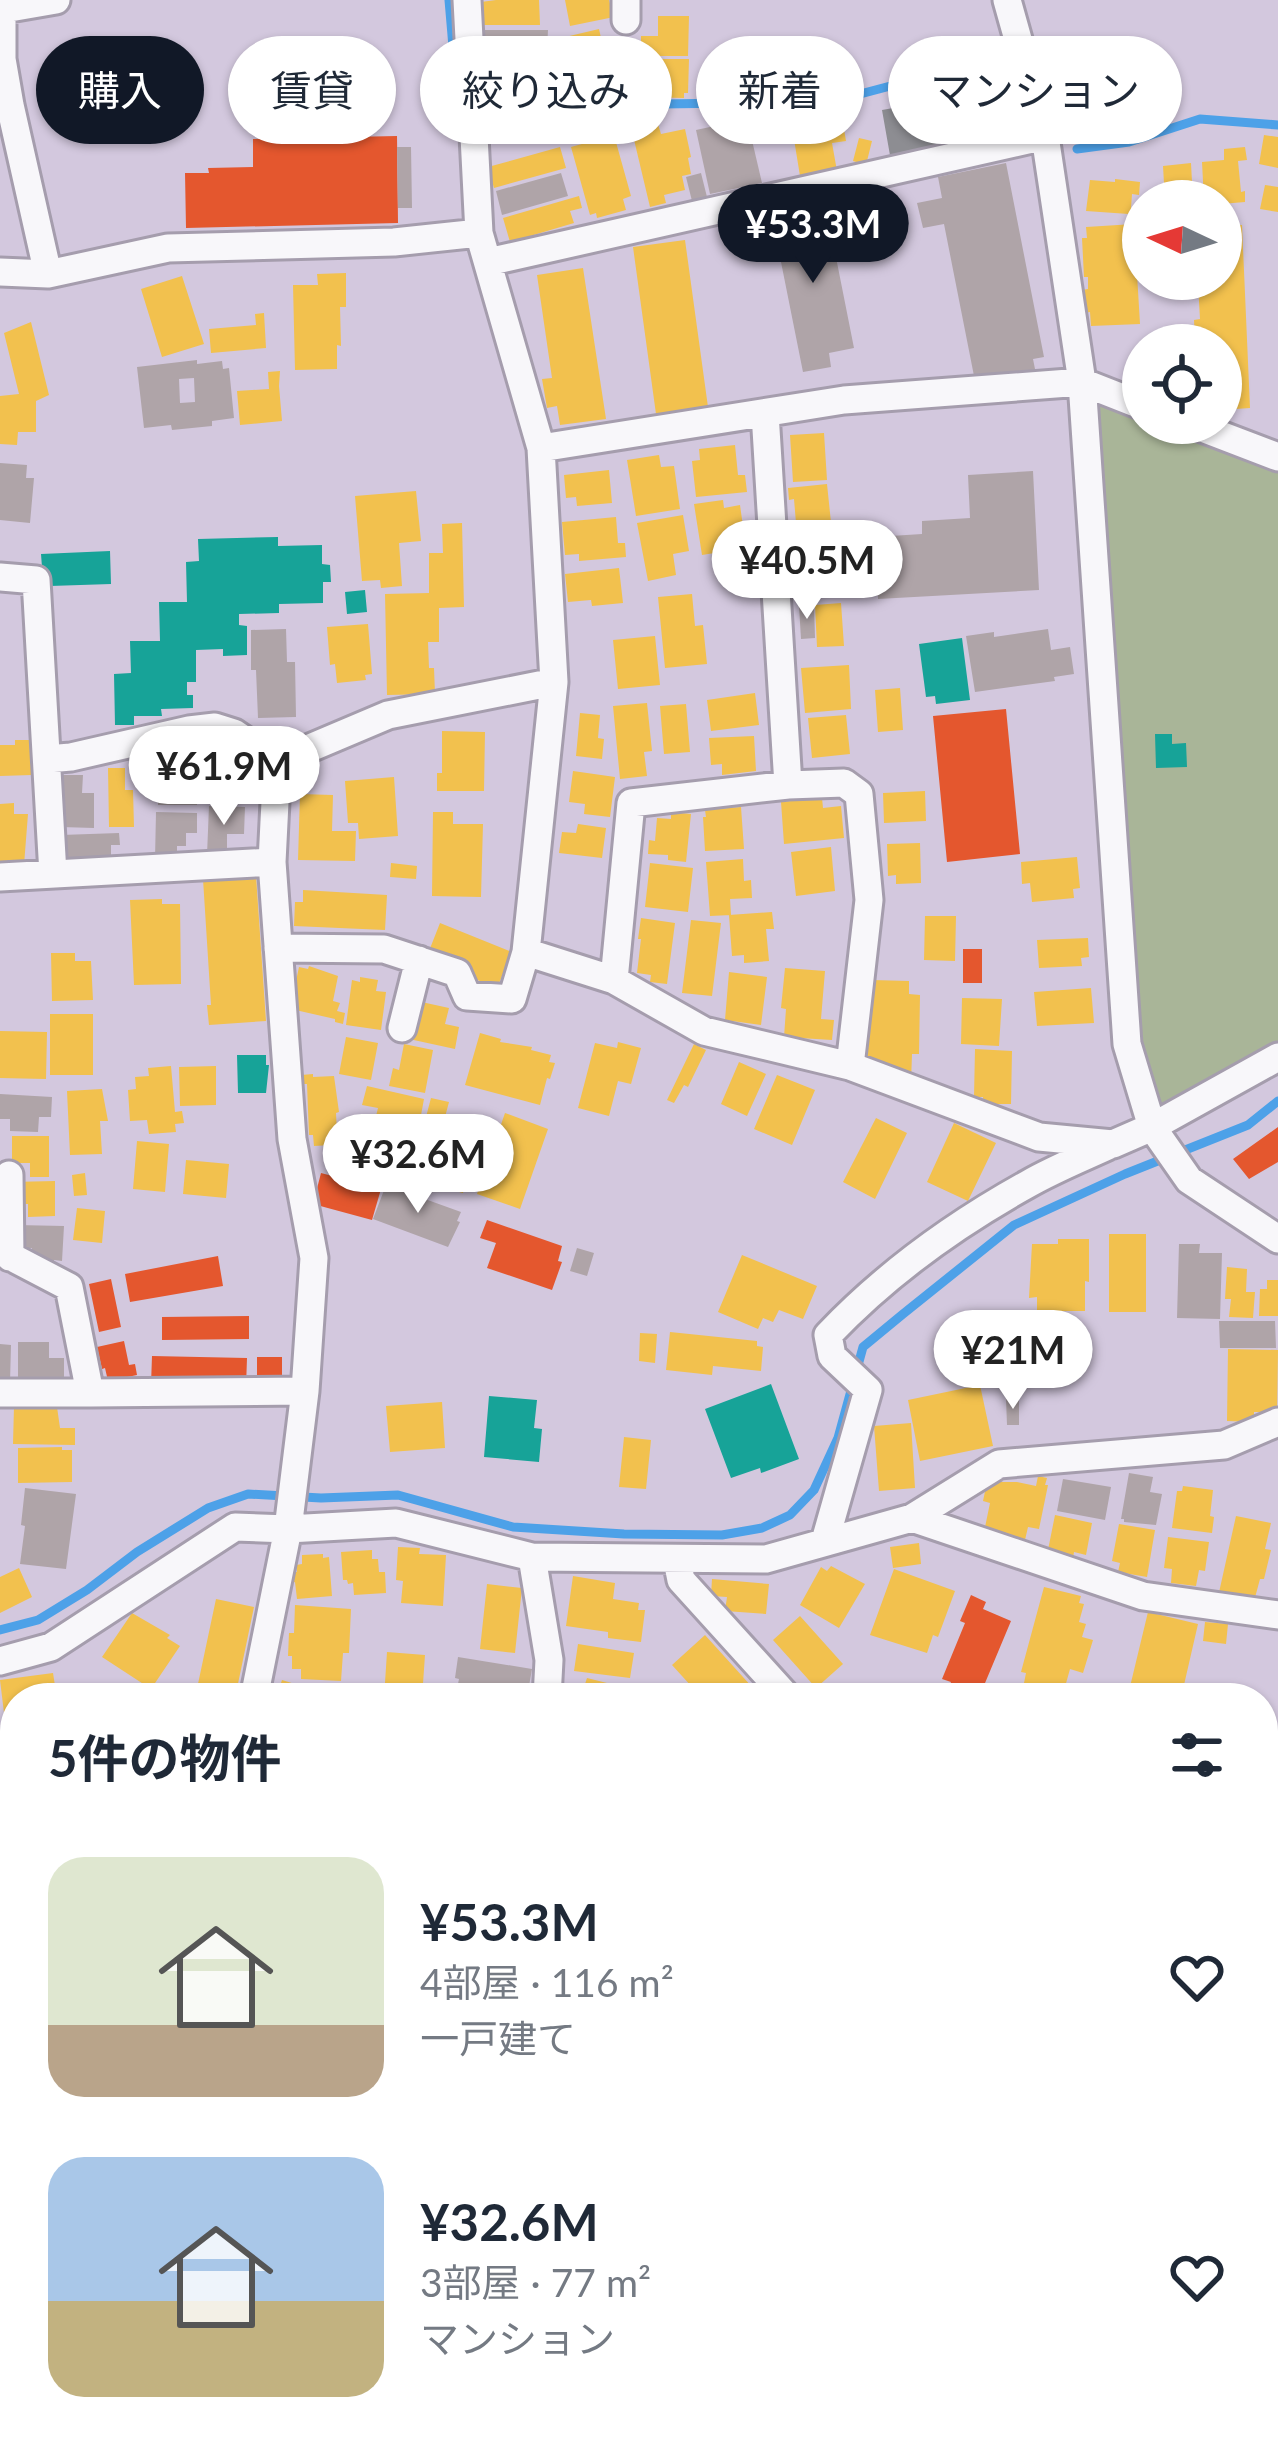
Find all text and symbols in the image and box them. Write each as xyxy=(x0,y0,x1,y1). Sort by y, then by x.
chip: 購入 xyxy=(36,36,204,144)
chip: 賃貸 xyxy=(228,36,396,144)
chip: 絞り込み xyxy=(420,36,672,144)
chip: 新着 xyxy=(696,36,864,144)
chip: マンション xyxy=(888,36,1182,144)
north arrow xyxy=(1122,180,1242,300)
map controls xyxy=(1122,180,1242,444)
pin: ¥53.3M xyxy=(715,184,911,286)
text: ¥53.3M xyxy=(745,200,881,246)
button: locate xyxy=(1122,324,1242,444)
pin: ¥40.5M xyxy=(709,520,905,622)
text: ¥40.5M xyxy=(739,536,875,582)
pin: ¥61.9M xyxy=(126,726,322,828)
text: ¥61.9M xyxy=(156,742,292,788)
pin: ¥32.6M xyxy=(320,1114,516,1216)
text: ¥32.6M xyxy=(350,1130,486,1176)
pin: ¥21M xyxy=(942,1310,1084,1412)
text: ¥21M xyxy=(961,1326,1065,1372)
icon: filters xyxy=(1164,1722,1230,1788)
text: 5件の物件 xyxy=(48,1727,282,1788)
text: ¥53.3M xyxy=(420,1891,599,1952)
icon: home xyxy=(144,1905,288,2049)
icon: heart xyxy=(1164,1944,1230,2010)
text: 4部屋 · 116 m² xyxy=(420,1959,674,2005)
text: 一戸建て xyxy=(420,2015,576,2061)
text: ¥32.6M xyxy=(420,2191,599,2252)
icon: home xyxy=(144,2205,288,2349)
icon: heart xyxy=(1164,2244,1230,2310)
text: 3部屋 · 77 m² xyxy=(420,2259,651,2305)
text: マンション xyxy=(420,2315,615,2361)

